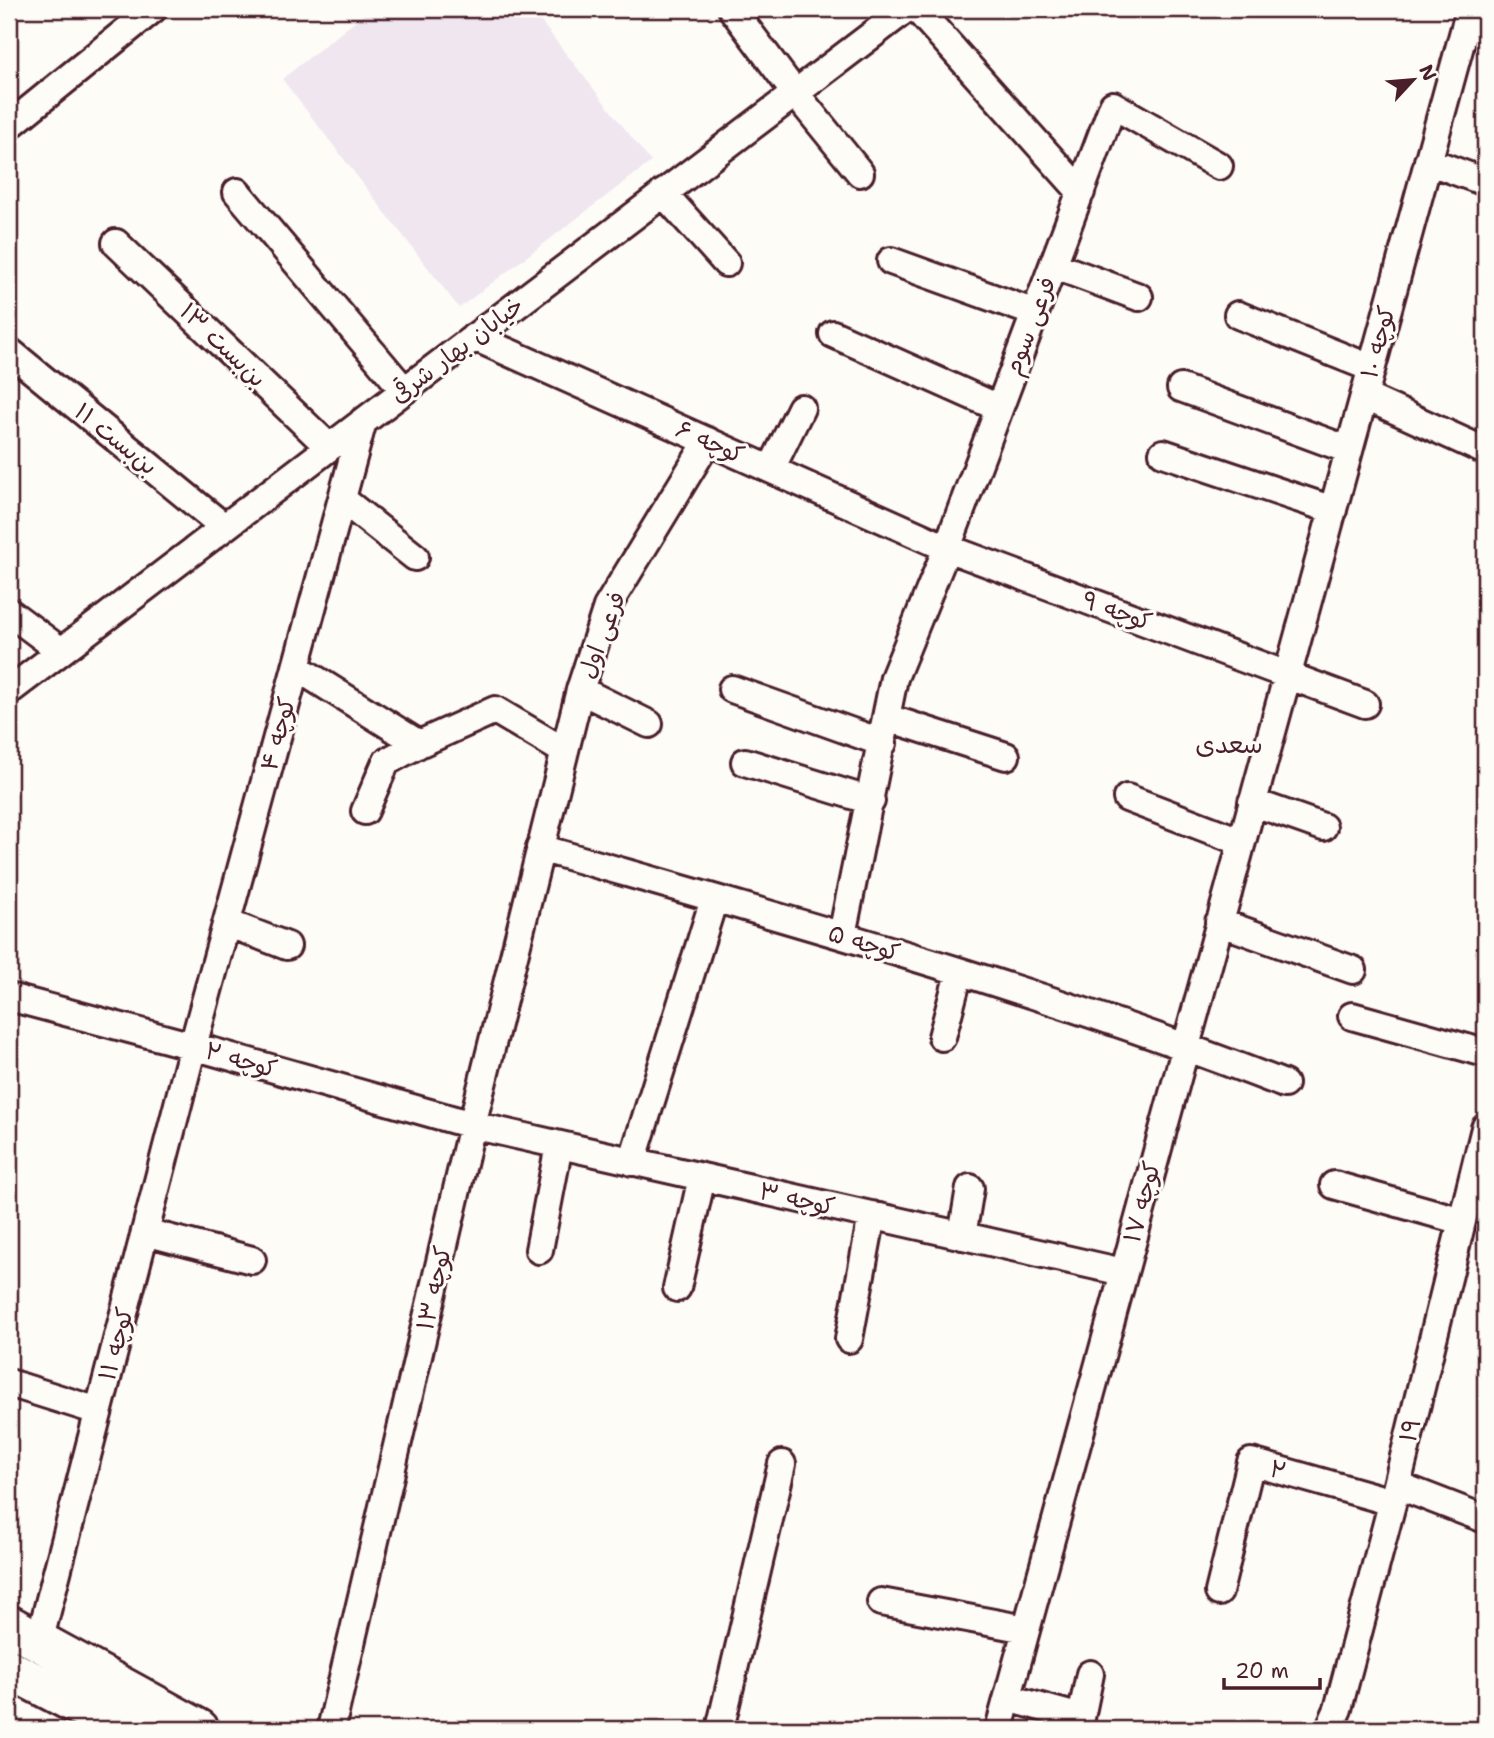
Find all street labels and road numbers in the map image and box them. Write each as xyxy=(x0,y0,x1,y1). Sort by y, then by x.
street label: فرعی سوم xyxy=(997,272,1065,381)
street label: خیابان بهار شرقی xyxy=(384,289,530,411)
street label: بن‌بست ۱۳ xyxy=(173,296,273,394)
street label: کوچه ۱۰ xyxy=(1353,302,1403,382)
street label: بن‌بست ۱۱ xyxy=(68,396,164,482)
street label: کوچه ۶ xyxy=(671,413,749,471)
street label: کوچه ۹ xyxy=(1078,584,1156,638)
street label: فرعی اول xyxy=(571,587,633,683)
street label: کوچه ۴ xyxy=(253,694,303,774)
street label: کوچه ۵ xyxy=(824,917,904,969)
street label: کوچه ۲ xyxy=(201,1035,281,1085)
street label: کوچه ۱۷ xyxy=(1116,1158,1168,1246)
street label: کوچه ۳ xyxy=(756,1175,838,1223)
street label: کوچه ۱۳ xyxy=(409,1243,459,1333)
street label: کوچه ۱۱ xyxy=(91,1304,141,1384)
street label: ۱۹ xyxy=(1392,1415,1428,1445)
street label: ۲ xyxy=(1266,1452,1290,1488)

